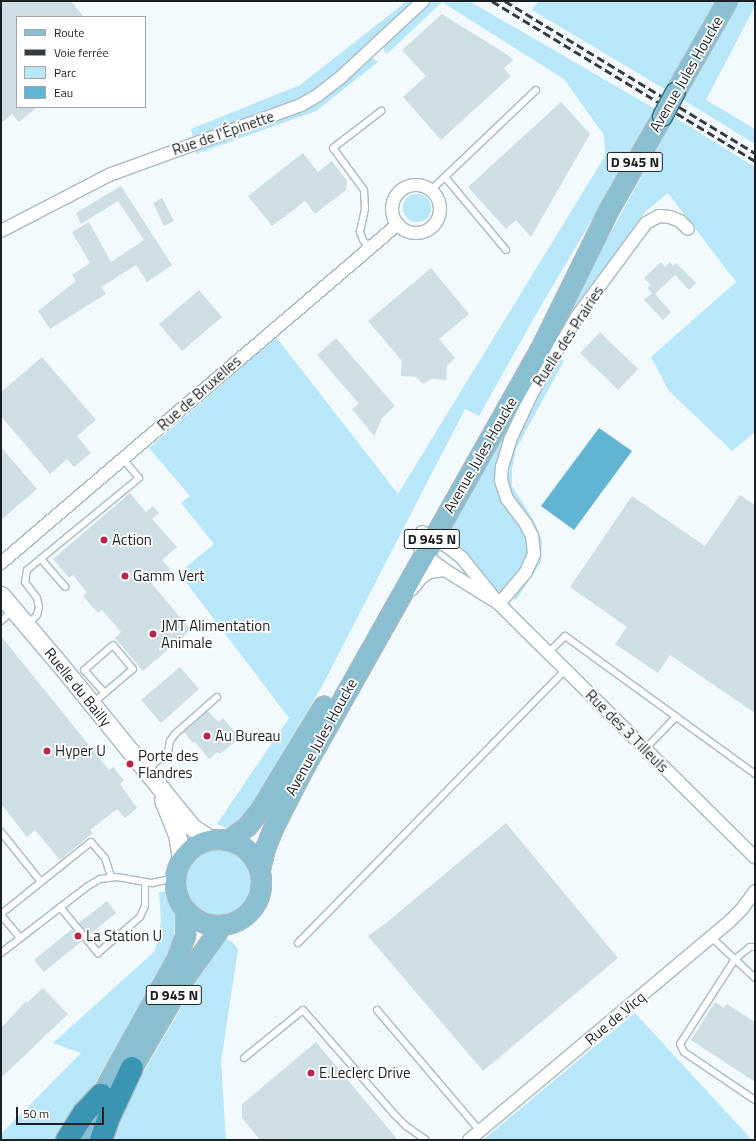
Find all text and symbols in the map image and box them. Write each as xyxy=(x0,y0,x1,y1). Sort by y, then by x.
street label: Avenue Jules Houcke xyxy=(645,13,727,135)
legend xyxy=(16,16,146,108)
text: Route xyxy=(54,23,84,42)
text: Voie ferrée xyxy=(54,43,109,62)
text: Parc xyxy=(54,63,76,82)
text: Eau xyxy=(54,83,73,102)
street label: Rue de l'Épinette xyxy=(170,107,276,159)
road number: D 945 N xyxy=(606,150,664,174)
street label: Ruelle des Prairies xyxy=(529,282,607,390)
street label: Rue de Bruxelles xyxy=(154,352,244,434)
street label: Avenue Jules Houcke xyxy=(439,394,521,516)
road number: D 945 N xyxy=(403,527,461,551)
place label: Action xyxy=(112,531,152,549)
marker: Action xyxy=(99,535,109,545)
place label: Gamm Vert xyxy=(133,567,204,585)
marker: Gamm Vert xyxy=(120,571,130,581)
place label: JMT Alimentation Animale xyxy=(161,616,270,651)
marker: JMT Alimentation Animale xyxy=(148,629,158,639)
street label: Ruelle du Bailly xyxy=(41,644,115,730)
street label: Avenue Jules Houcke xyxy=(281,675,361,799)
street label: Rue des 3 Tilleuls xyxy=(582,686,672,776)
place label: Au Bureau xyxy=(215,727,281,745)
marker: Au Bureau xyxy=(202,731,212,741)
place label: Hyper U xyxy=(55,742,106,760)
marker: Hyper U xyxy=(42,746,52,756)
place label: Porte des Flandres xyxy=(138,746,199,781)
marker: Porte des Flandres xyxy=(125,759,135,769)
place label: La Station U xyxy=(86,927,162,945)
marker: La Station U xyxy=(73,931,83,941)
road number: D 945 N xyxy=(145,983,203,1007)
street label: Rue de Vicq xyxy=(581,988,649,1048)
place label: E.Leclerc Drive xyxy=(319,1064,410,1082)
marker: E.Leclerc Drive xyxy=(306,1068,316,1078)
scale bar xyxy=(18,1099,106,1125)
text: 50 m xyxy=(23,1104,49,1123)

